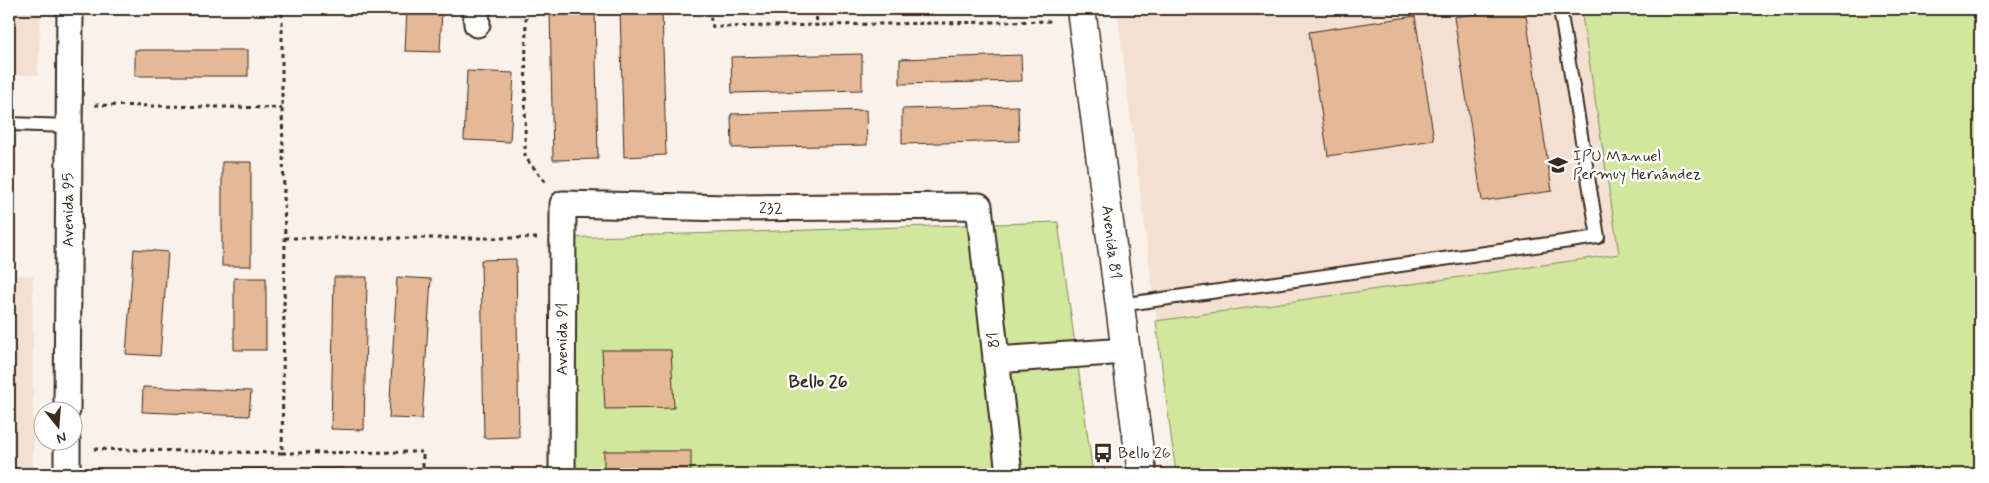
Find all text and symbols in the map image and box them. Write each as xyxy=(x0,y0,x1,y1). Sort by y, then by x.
place label: IPU Manuel Permuy Hernández xyxy=(1573,146,1701,185)
school or university icon: IPU Manuel Permuy Hernández xyxy=(1547,154,1569,176)
street label: Avenida 95 xyxy=(58,173,79,247)
street label: 232 xyxy=(759,198,784,219)
street label: Avenida 81 xyxy=(1096,204,1126,280)
street label: Avenida 91 xyxy=(552,303,573,375)
street label: 81 xyxy=(983,331,1005,349)
district label: Bello 26 xyxy=(788,370,848,394)
north arrow xyxy=(32,400,82,450)
text: N xyxy=(54,428,69,447)
bus stop icon: Bello 26 xyxy=(1092,442,1114,464)
place label: Bello 26 xyxy=(1118,443,1171,464)

